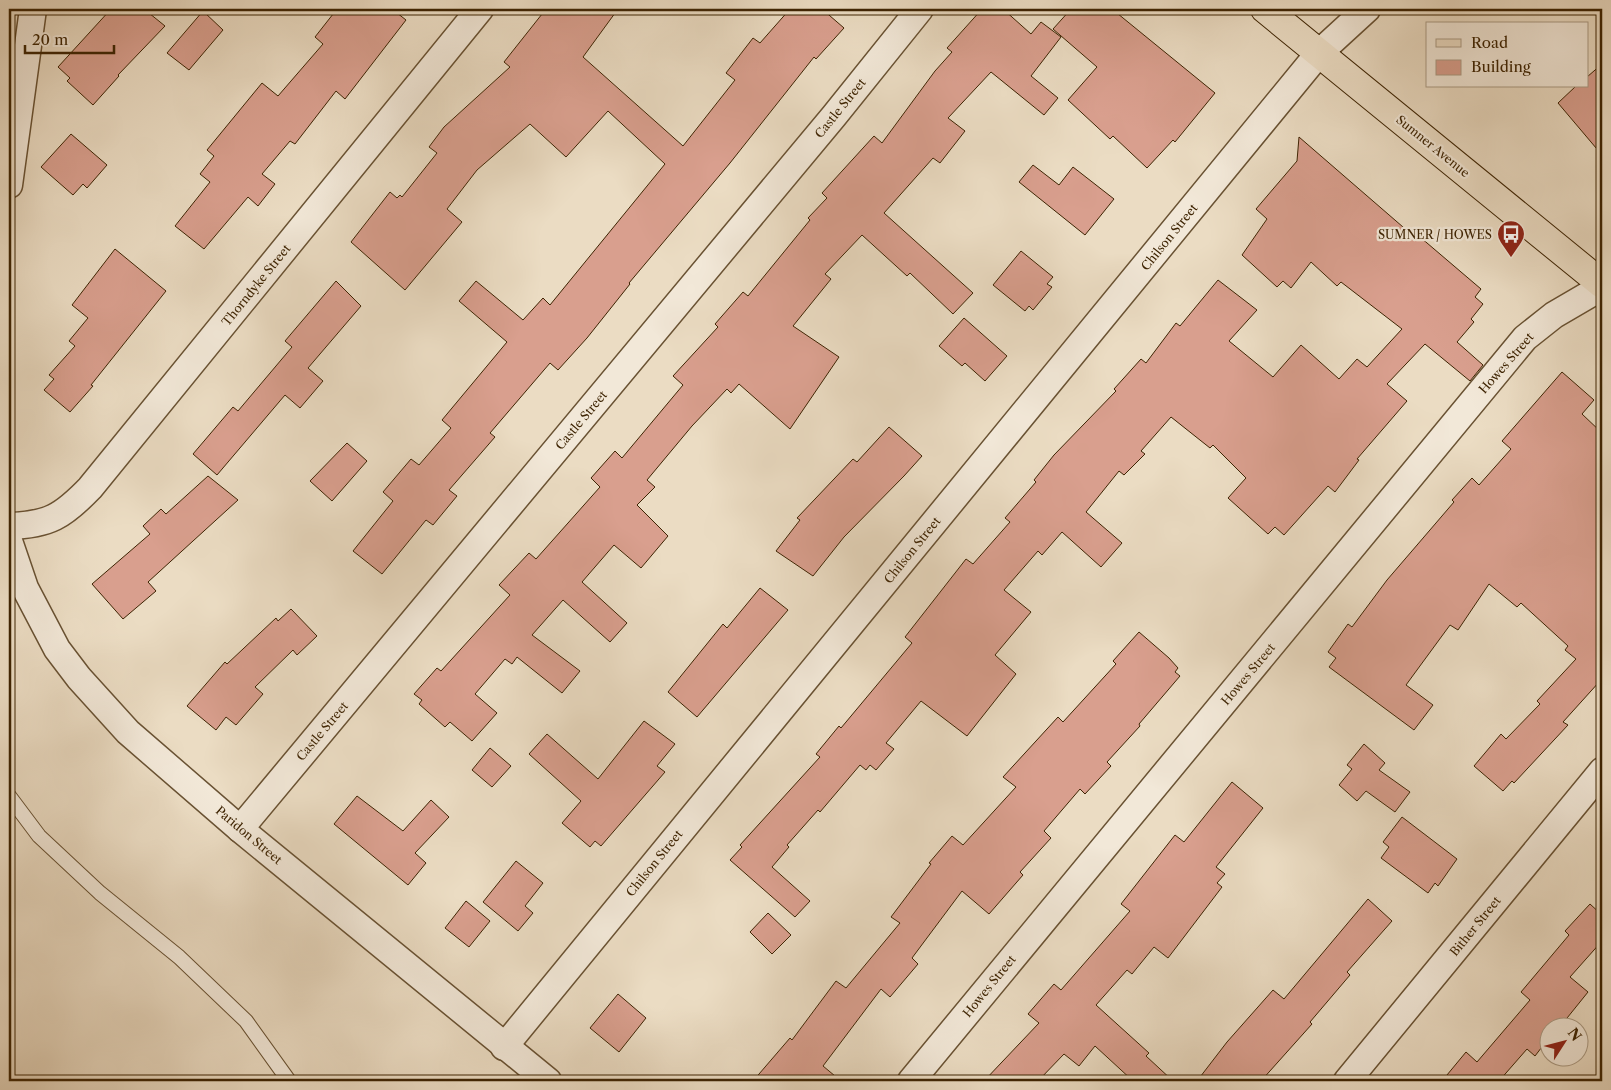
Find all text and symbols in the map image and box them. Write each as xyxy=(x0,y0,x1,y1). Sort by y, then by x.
scale bar xyxy=(25,22,114,54)
legend xyxy=(1426,22,1588,88)
text: 20 m xyxy=(32,30,68,49)
text: Road xyxy=(1471,33,1508,52)
text: Building xyxy=(1471,57,1531,76)
street label: Castle Street xyxy=(811,75,869,141)
street label: Sumner Avenue xyxy=(1393,112,1473,180)
street label: Chilson Street xyxy=(1138,200,1201,273)
bus stop icon: SUMNER / HOWES xyxy=(1496,219,1526,258)
place label: SUMNER / HOWES xyxy=(1378,227,1492,242)
street label: Thorndyke Street xyxy=(219,241,294,329)
street label: Howes Street xyxy=(1475,329,1537,397)
street label: Castle Street xyxy=(552,387,611,453)
street label: Chilson Street xyxy=(881,513,944,586)
street label: Howes Street xyxy=(1218,640,1279,708)
street label: Castle Street xyxy=(293,698,352,764)
street label: Paridon Street xyxy=(213,803,286,868)
street label: Chilson Street xyxy=(623,826,686,899)
street label: Bither Street xyxy=(1446,893,1504,959)
street label: Howes Street xyxy=(959,951,1019,1020)
north arrow xyxy=(1538,1018,1588,1068)
text: N xyxy=(1564,1024,1585,1045)

